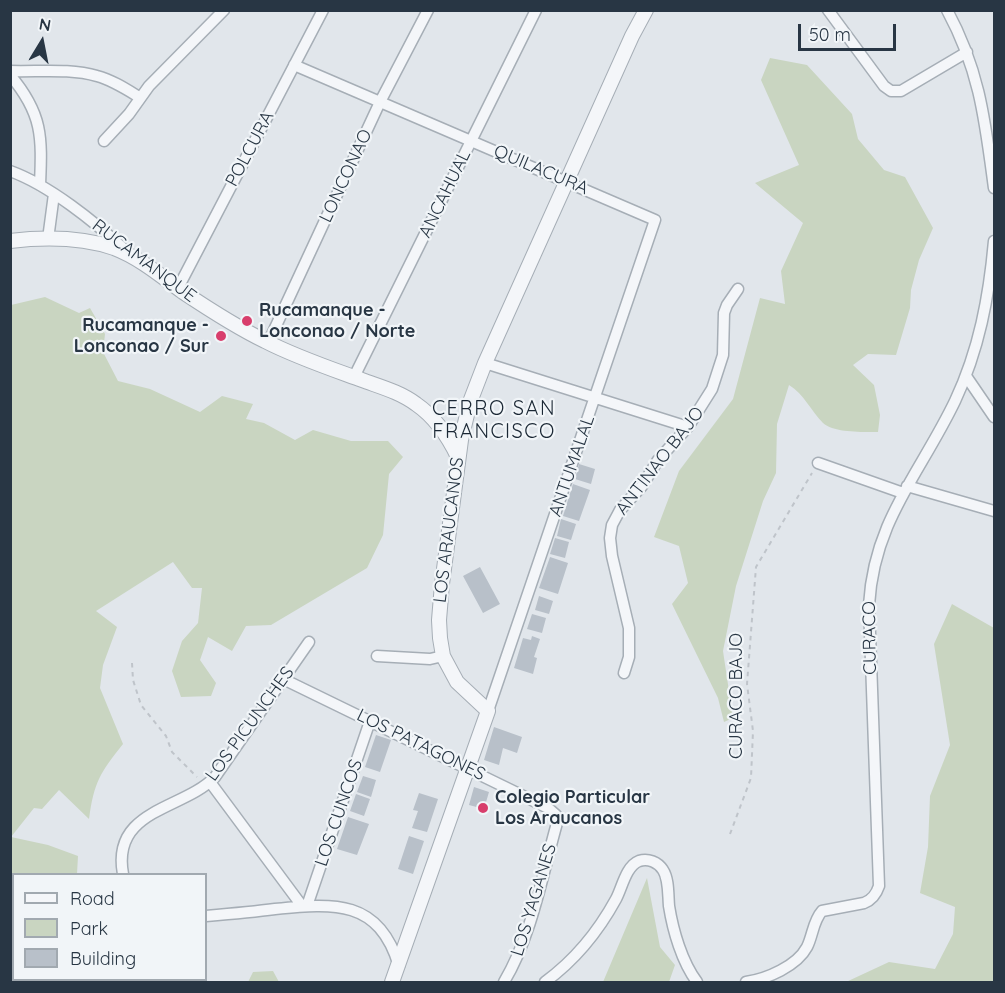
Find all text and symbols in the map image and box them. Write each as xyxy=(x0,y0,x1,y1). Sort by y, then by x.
north arrow xyxy=(12,12,72,72)
scale bar xyxy=(801,12,898,50)
text: N xyxy=(38,13,53,35)
text: 50 m xyxy=(809,23,851,46)
street label: POLCURA xyxy=(221,108,279,190)
street label: LONCONAO xyxy=(315,126,377,226)
street label: QUILACURA xyxy=(490,140,592,200)
street label: ANCAHUAL xyxy=(414,147,476,241)
street label: RUCAMANQUE xyxy=(88,215,200,307)
place label: Rucamanque - Lonconao / Norte xyxy=(259,300,415,342)
marker: Rucamanque - Lonconao / Norte xyxy=(240,314,254,328)
place label: Rucamanque - Lonconao / Sur xyxy=(74,315,209,358)
marker: Rucamanque - Lonconao / Sur xyxy=(214,329,228,343)
district label: CERRO SAN FRANCISCO xyxy=(432,397,556,444)
street label: ANTINAO BAJO xyxy=(611,403,709,519)
street label: ANTUMALAL xyxy=(545,412,599,520)
street label: LOS ARAUCANOS xyxy=(429,456,469,604)
street label: CURACO xyxy=(859,601,881,675)
street label: CURACO BAJO xyxy=(726,633,748,759)
street label: LOS PICUNCHES xyxy=(201,663,299,785)
street label: LOS PATAGONES xyxy=(353,705,489,785)
street label: LOS CUNCOS xyxy=(311,757,367,869)
place label: Colegio Particular Los Araucanos xyxy=(495,787,650,830)
marker: Colegio Particular Los Araucanos xyxy=(476,801,490,815)
street label: LOS YAGANES xyxy=(507,841,561,959)
legend xyxy=(12,873,207,981)
text: Road xyxy=(70,887,115,910)
text: Park xyxy=(70,917,108,940)
text: Building xyxy=(70,947,136,970)

